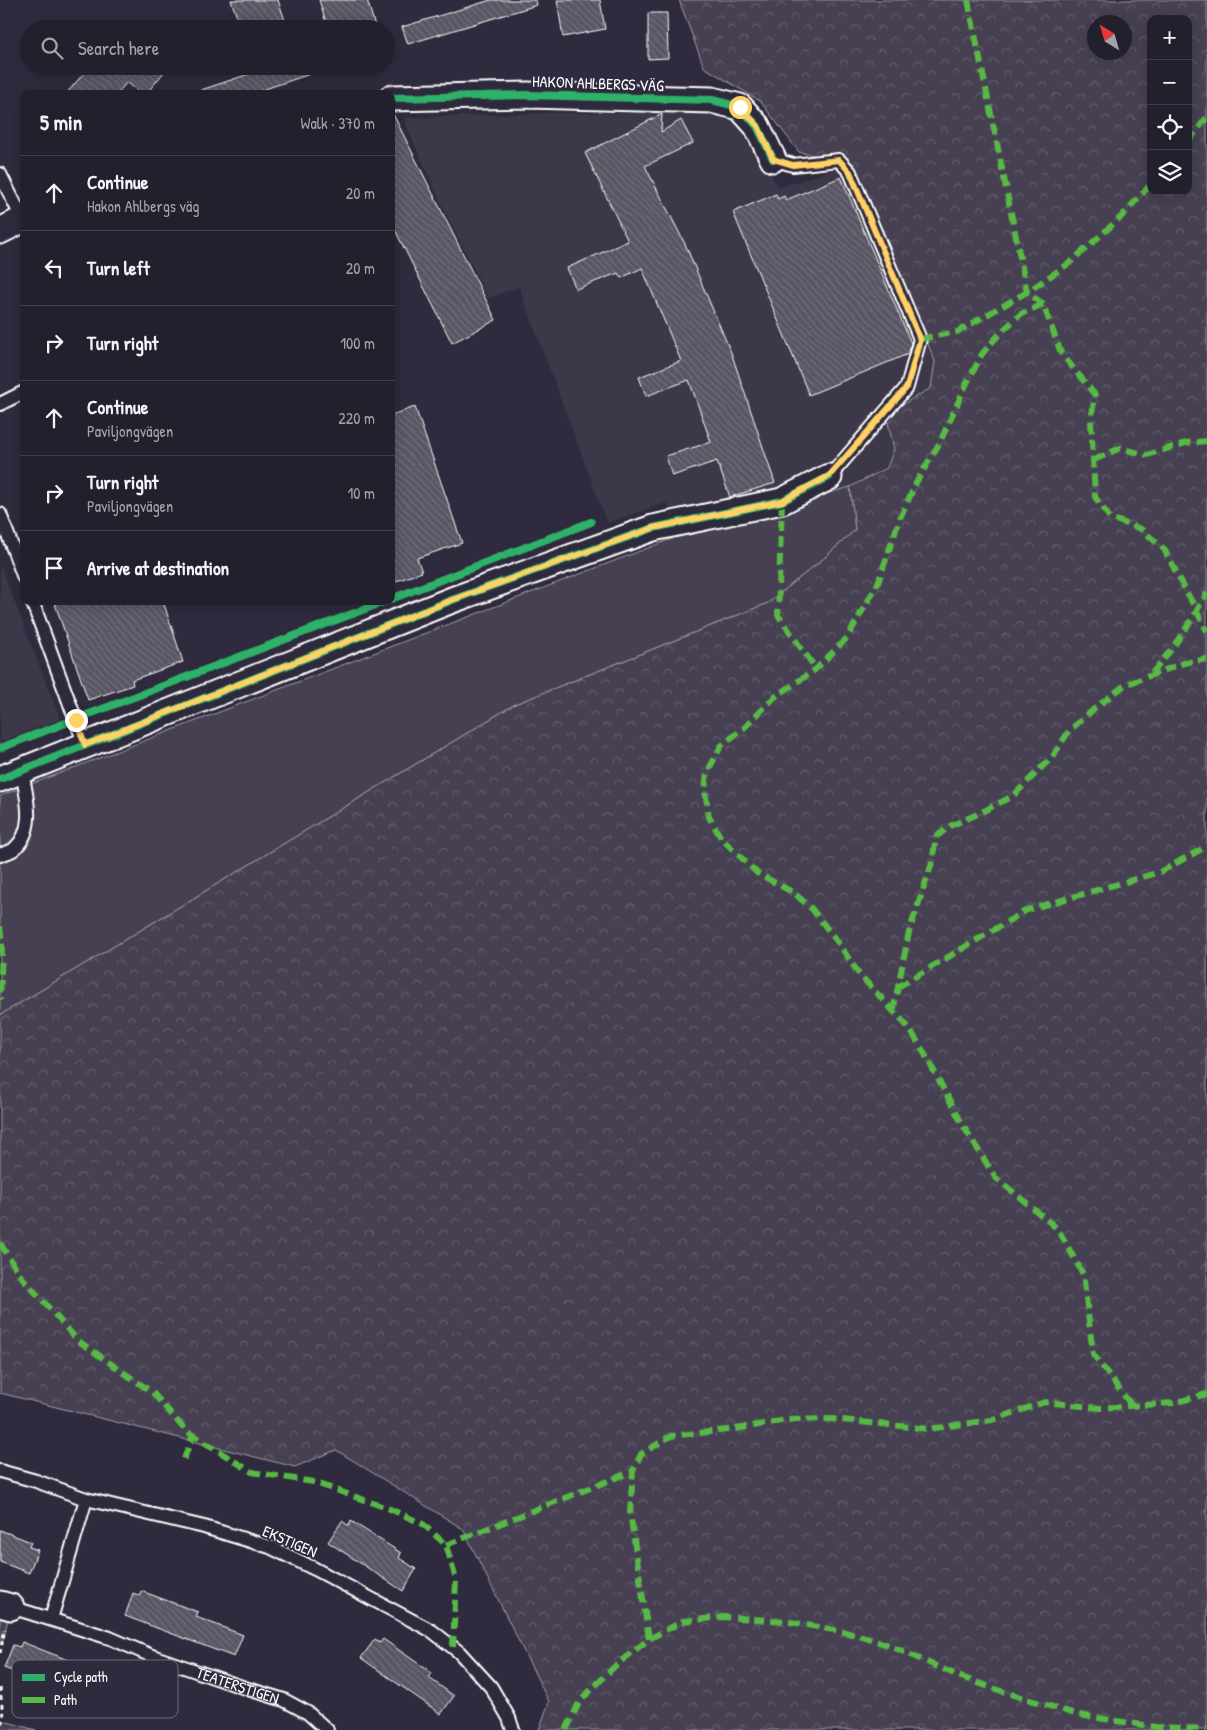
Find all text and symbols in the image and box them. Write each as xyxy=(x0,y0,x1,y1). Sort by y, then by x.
north arrow xyxy=(1087,15,1132,60)
map controls xyxy=(1147,15,1192,195)
button: + xyxy=(1147,15,1192,60)
search box xyxy=(20,20,395,75)
icon: search xyxy=(38,34,66,62)
text: Search here xyxy=(78,35,159,61)
button: − xyxy=(1147,60,1192,105)
street label: HAKON AHLBERGS VÄG xyxy=(532,70,664,96)
route start xyxy=(729,96,752,119)
button: locate xyxy=(1147,105,1192,150)
text: 5 min xyxy=(40,108,82,137)
text: Walk · 370 m xyxy=(301,112,375,134)
button: layers xyxy=(1147,150,1192,195)
text: Continue xyxy=(87,169,148,195)
icon: ahead xyxy=(40,179,68,207)
text: 20 m xyxy=(346,182,375,204)
text: Hakon Ahlbergs väg xyxy=(87,195,199,217)
icon: left xyxy=(40,254,68,282)
text: Turn left xyxy=(87,255,150,281)
text: 20 m xyxy=(346,257,375,279)
icon: right xyxy=(40,329,68,357)
text: Turn right xyxy=(87,330,158,356)
text: 100 m xyxy=(340,332,375,354)
text: Continue xyxy=(87,394,148,420)
icon: ahead xyxy=(40,404,68,432)
text: 220 m xyxy=(338,407,375,429)
text: Paviljongvägen xyxy=(87,420,173,442)
text: Turn right xyxy=(87,469,158,495)
icon: right xyxy=(40,479,68,507)
text: 10 m xyxy=(347,482,375,504)
text: Paviljongvägen xyxy=(87,495,173,517)
icon: arrive xyxy=(40,554,68,582)
text: Arrive at destination xyxy=(87,555,229,581)
route end xyxy=(65,709,88,732)
street label: EKSTIGEN xyxy=(259,1520,321,1562)
legend xyxy=(12,1660,178,1718)
street label: TEATERSTIGEN xyxy=(193,1661,282,1709)
text: Cycle path xyxy=(54,1667,108,1687)
text: Path xyxy=(54,1690,77,1709)

